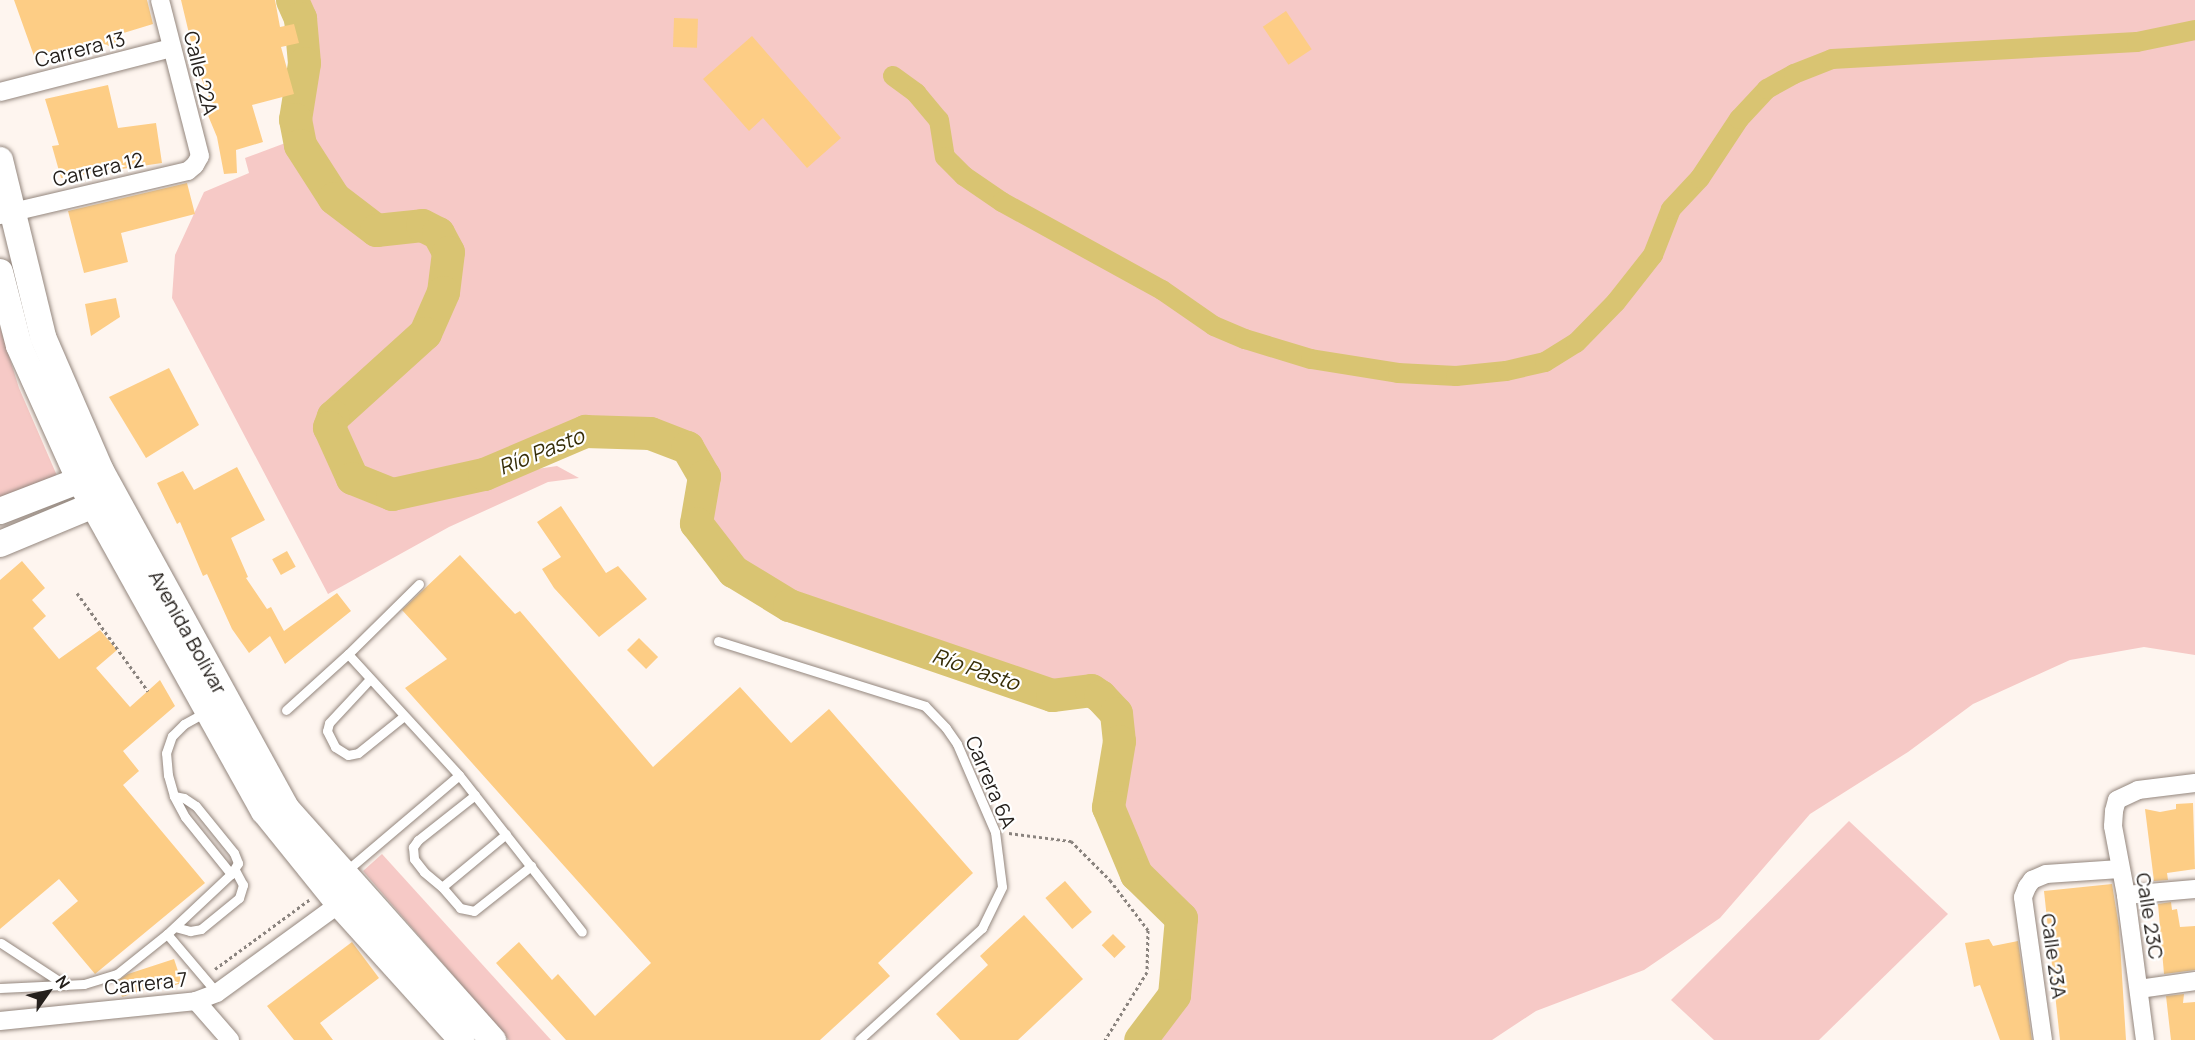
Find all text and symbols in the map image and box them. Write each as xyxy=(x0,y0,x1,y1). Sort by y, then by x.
street label: Carrera 13 xyxy=(32,26,128,72)
street label: Calle 22A xyxy=(179,29,223,117)
street label: Carrera 12 xyxy=(50,147,146,191)
water label: Río Pasto xyxy=(495,422,587,480)
street label: Avenida Bolívar xyxy=(144,566,232,698)
water label: Río Pasto xyxy=(929,642,1023,696)
street label: Carrera 6A xyxy=(961,732,1021,832)
street label: Calle 23C xyxy=(2131,871,2169,961)
street label: Calle 23A xyxy=(2036,912,2072,1000)
north arrow xyxy=(18,962,78,1022)
street label: Carrera 7 xyxy=(103,967,189,999)
text: N xyxy=(51,971,75,993)

